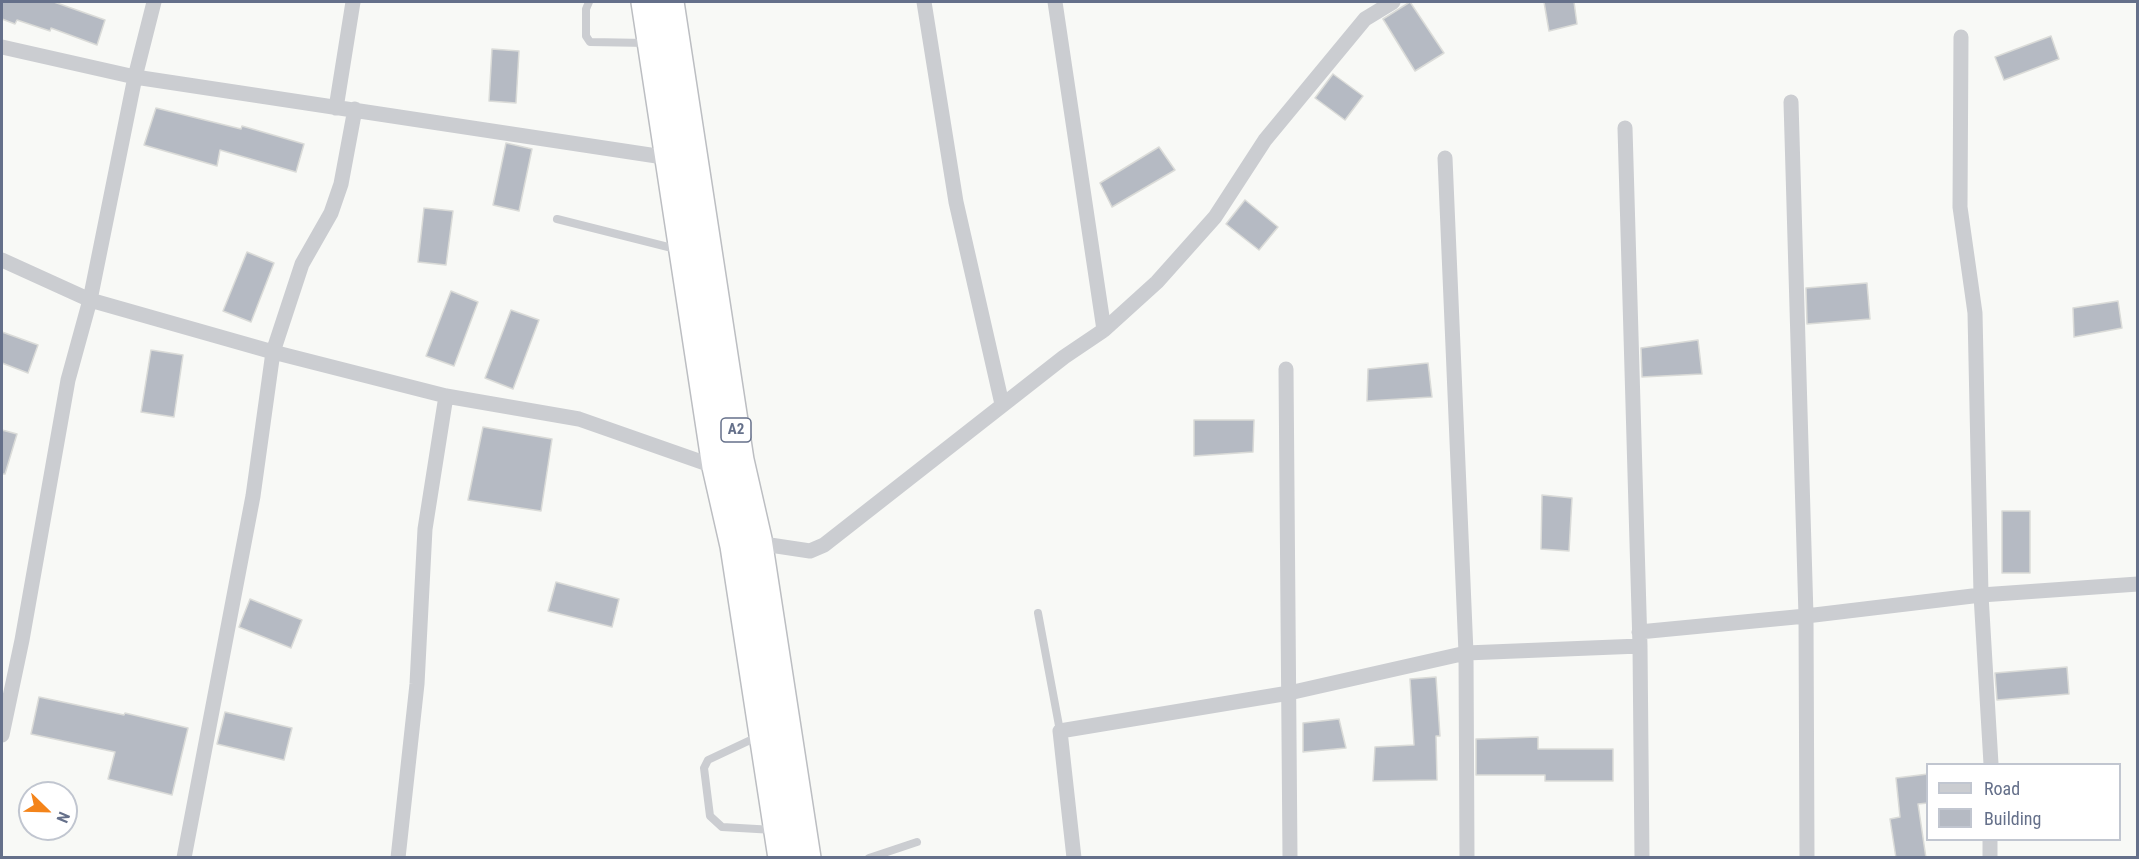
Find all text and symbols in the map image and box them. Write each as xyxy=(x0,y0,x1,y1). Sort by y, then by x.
road number: A2 xyxy=(721,418,751,442)
legend xyxy=(1926,763,2121,841)
text: Road xyxy=(1984,778,2020,799)
north arrow xyxy=(18,781,78,841)
text: Building xyxy=(1984,808,2041,829)
text: N xyxy=(53,809,74,826)

